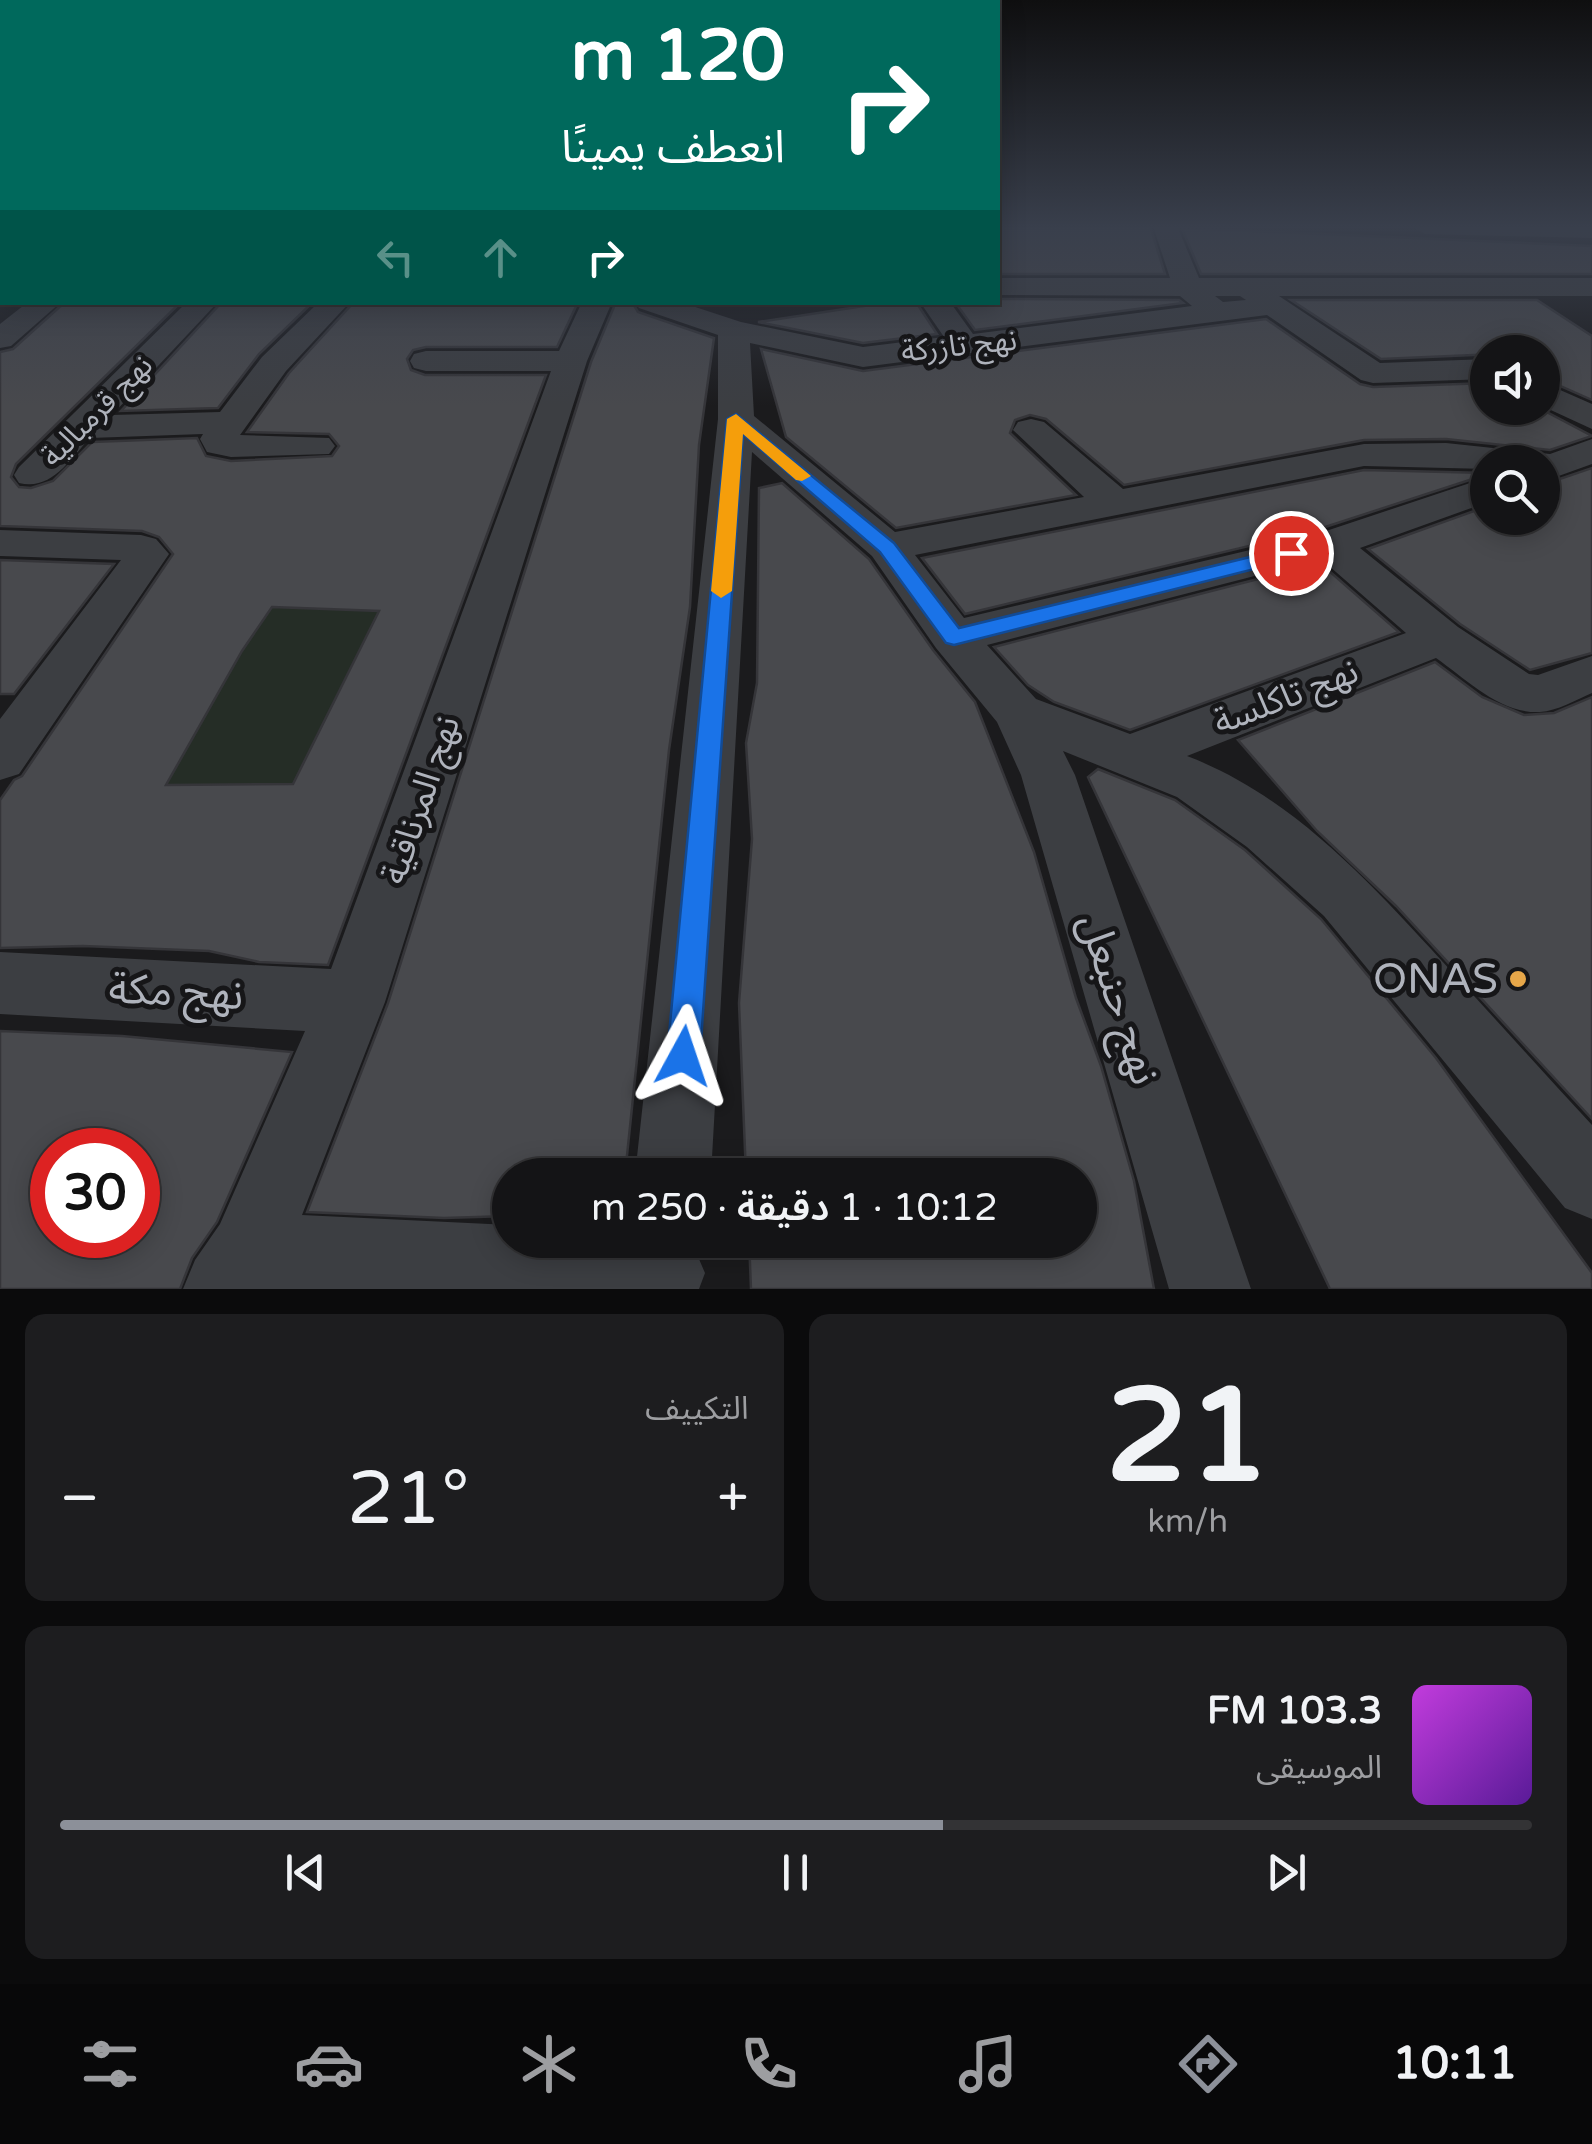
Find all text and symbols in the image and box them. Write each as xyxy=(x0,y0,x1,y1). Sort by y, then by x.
text: 120 m xyxy=(571,15,785,99)
icon: right xyxy=(820,40,950,170)
text: انعطف يمينًا xyxy=(561,121,785,175)
icon: left xyxy=(368,230,423,285)
icon: ahead xyxy=(473,230,528,285)
icon: right xyxy=(578,230,633,285)
street label: نهج تازركة xyxy=(899,322,1019,373)
map controls xyxy=(1470,335,1560,535)
button: sound xyxy=(1470,335,1560,425)
street label: نهج قرمبالية xyxy=(33,347,163,477)
button: search xyxy=(1470,445,1560,535)
pin xyxy=(1249,511,1334,596)
icon: arrive xyxy=(1264,526,1319,581)
street label: نهج تاكلسة xyxy=(1208,650,1366,747)
street label: نهج المرناقية xyxy=(373,711,473,891)
street label: نهج حنبعل xyxy=(1063,907,1171,1093)
place label: ONAS xyxy=(1373,954,1498,1005)
street label: نهج مكة xyxy=(107,963,245,1026)
marker: ONAS xyxy=(1507,968,1529,990)
position arrow xyxy=(631,1004,735,1108)
speed limit sign: 30 xyxy=(30,1128,160,1258)
text: 10:12 · 1 دقيقة · 250 m xyxy=(591,1185,998,1231)
text: 21 xyxy=(1106,1360,1269,1516)
text: التكييف xyxy=(645,1390,749,1428)
text: 21° xyxy=(347,1454,470,1544)
text: − xyxy=(60,1466,99,1532)
text: + xyxy=(718,1466,749,1532)
text: km/h xyxy=(1148,1503,1228,1541)
text: 103.3 FM xyxy=(1207,1688,1382,1734)
text: الموسيقى xyxy=(1256,1749,1382,1787)
icon: previous xyxy=(278,1845,333,1900)
icon: pause xyxy=(768,1845,823,1900)
icon: next xyxy=(1259,1845,1314,1900)
icon: filters xyxy=(75,2029,145,2099)
icon: car xyxy=(294,2029,364,2099)
icon: climate xyxy=(514,2029,584,2099)
icon: phone xyxy=(734,2029,804,2099)
icon: music xyxy=(953,2029,1023,2099)
icon: directions xyxy=(1173,2029,1243,2099)
text: 10:11 xyxy=(1392,2037,1517,2091)

